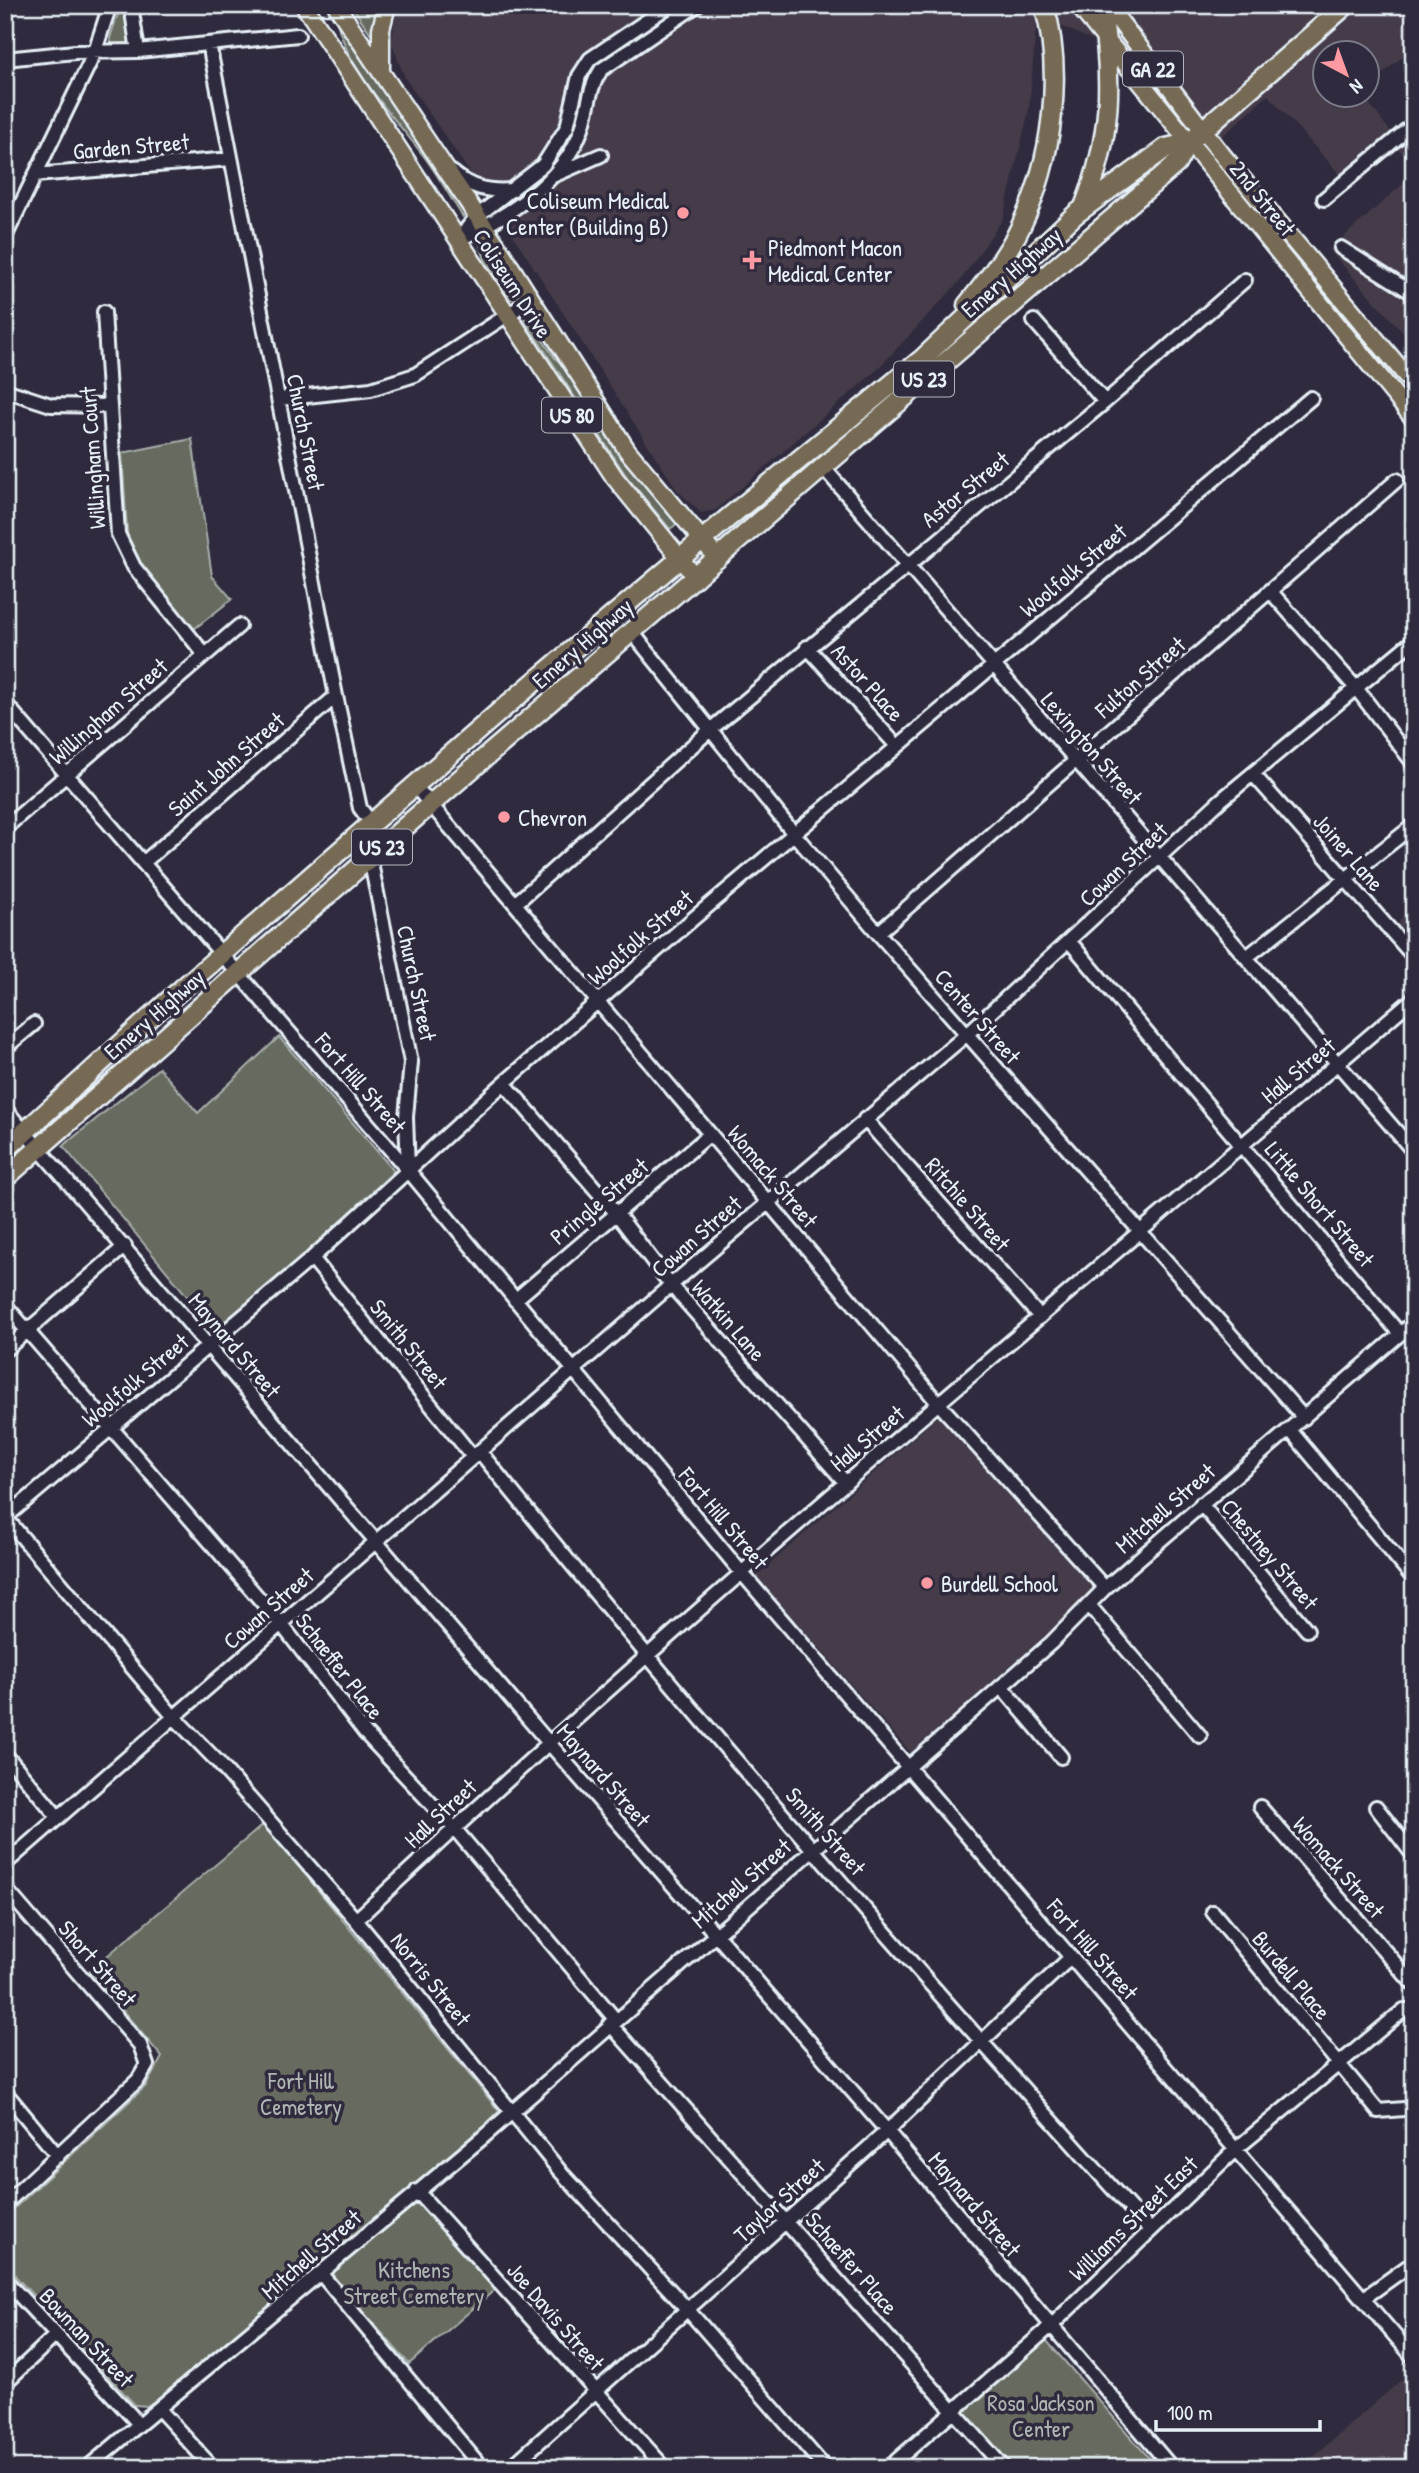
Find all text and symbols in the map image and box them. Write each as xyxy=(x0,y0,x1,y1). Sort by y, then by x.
north arrow xyxy=(1310,38,1380,108)
road number: GA 22 xyxy=(1123,52,1183,86)
text: N xyxy=(1345,74,1369,100)
street label: Garden Street xyxy=(72,125,191,167)
street label: 2nd Street xyxy=(1223,154,1304,243)
place label: Coliseum Medical Center (Building B) xyxy=(506,185,670,242)
marker: Coliseum Medical Center (Building B) xyxy=(675,205,691,221)
street label: Emery Highway xyxy=(954,219,1068,324)
street label: Coliseum Drive xyxy=(466,222,560,344)
place label: Piedmont Macon Medical Center xyxy=(768,232,902,289)
marker: Piedmont Macon Medical Center xyxy=(742,250,762,270)
road number: US 23 xyxy=(894,362,954,396)
street label: Church Street xyxy=(280,371,333,494)
street label: Willingham Court xyxy=(71,385,112,530)
road number: US 80 xyxy=(542,398,602,432)
street label: Astor Street xyxy=(914,443,1016,534)
street label: Woolfolk Street xyxy=(1013,515,1134,624)
street label: Emery Highway xyxy=(525,590,639,695)
street label: Fulton Street xyxy=(1087,628,1193,726)
street label: Astor Place xyxy=(824,636,912,728)
street label: Willingham Street xyxy=(42,650,175,771)
street label: Lexington Street xyxy=(1034,685,1150,812)
street label: Saint John Street xyxy=(161,704,292,823)
place label: Chevron xyxy=(518,802,587,833)
street label: Joiner Lane xyxy=(1307,806,1391,898)
marker: Chevron xyxy=(496,809,512,825)
street label: Cowan Street xyxy=(1072,814,1175,913)
road number: US 23 xyxy=(352,830,412,864)
street label: Woolfolk Street xyxy=(580,882,700,992)
street label: Church Street xyxy=(390,922,445,1045)
street label: Emery Highway xyxy=(97,961,211,1066)
street label: Center Street xyxy=(928,962,1029,1071)
street label: Fort Hill Street xyxy=(308,1025,414,1141)
street label: Hall Street xyxy=(1254,1029,1343,1110)
street label: Womack Street xyxy=(721,1118,826,1235)
street label: Little Short Street xyxy=(1258,1135,1382,1274)
street label: Pringle Street xyxy=(543,1150,656,1251)
street label: Ritchie Street xyxy=(919,1150,1018,1258)
street label: Cowan Street xyxy=(644,1187,749,1284)
street label: Watkin Lane xyxy=(685,1273,773,1367)
street label: Maynard Street xyxy=(182,1286,289,1405)
street label: Smith Street xyxy=(363,1292,456,1396)
street label: Woolfolk Street xyxy=(75,1325,196,1434)
street label: Hall Street xyxy=(823,1397,912,1478)
street label: Mitchell Street xyxy=(1108,1455,1222,1560)
street label: Fort Hill Street xyxy=(671,1460,777,1577)
street label: Chestney Street xyxy=(1214,1492,1326,1617)
street label: Cowan Street xyxy=(216,1559,321,1656)
place label: Burdell School xyxy=(941,1568,1059,1599)
marker: Burdell School xyxy=(919,1575,935,1591)
street label: Schaeffer Place xyxy=(289,1606,391,1726)
street label: Maynard Street xyxy=(550,1716,659,1834)
street label: Hall Street xyxy=(397,1771,484,1855)
street label: Smith Street xyxy=(779,1780,874,1883)
street label: Womack Street xyxy=(1286,1810,1393,1925)
street label: Mitchell Street xyxy=(684,1830,798,1935)
street label: Fort Hill Street xyxy=(1040,1891,1146,2007)
street label: Short Street xyxy=(52,1913,145,2014)
street label: Burdell Place xyxy=(1246,1924,1338,2026)
street label: Norris Street xyxy=(384,1926,479,2033)
park label: Fort Hill Cemetery xyxy=(260,2065,342,2122)
street label: Maynard Street xyxy=(922,2145,1029,2264)
street label: Williams Street East xyxy=(1062,2148,1205,2287)
street label: Taylor Street xyxy=(727,2150,832,2249)
street label: Mitchell Street xyxy=(254,2201,368,2306)
street label: Schaeffer Place xyxy=(799,2205,905,2321)
park label: Kitchens Street Cemetery xyxy=(343,2254,485,2311)
street label: Joe Davis Street xyxy=(500,2255,612,2378)
street label: Bowman Street xyxy=(33,2281,142,2394)
park label: Rosa Jackson Center xyxy=(987,2387,1095,2444)
scale bar xyxy=(1156,2389,1321,2433)
text: 100 m xyxy=(1167,2398,1213,2427)

